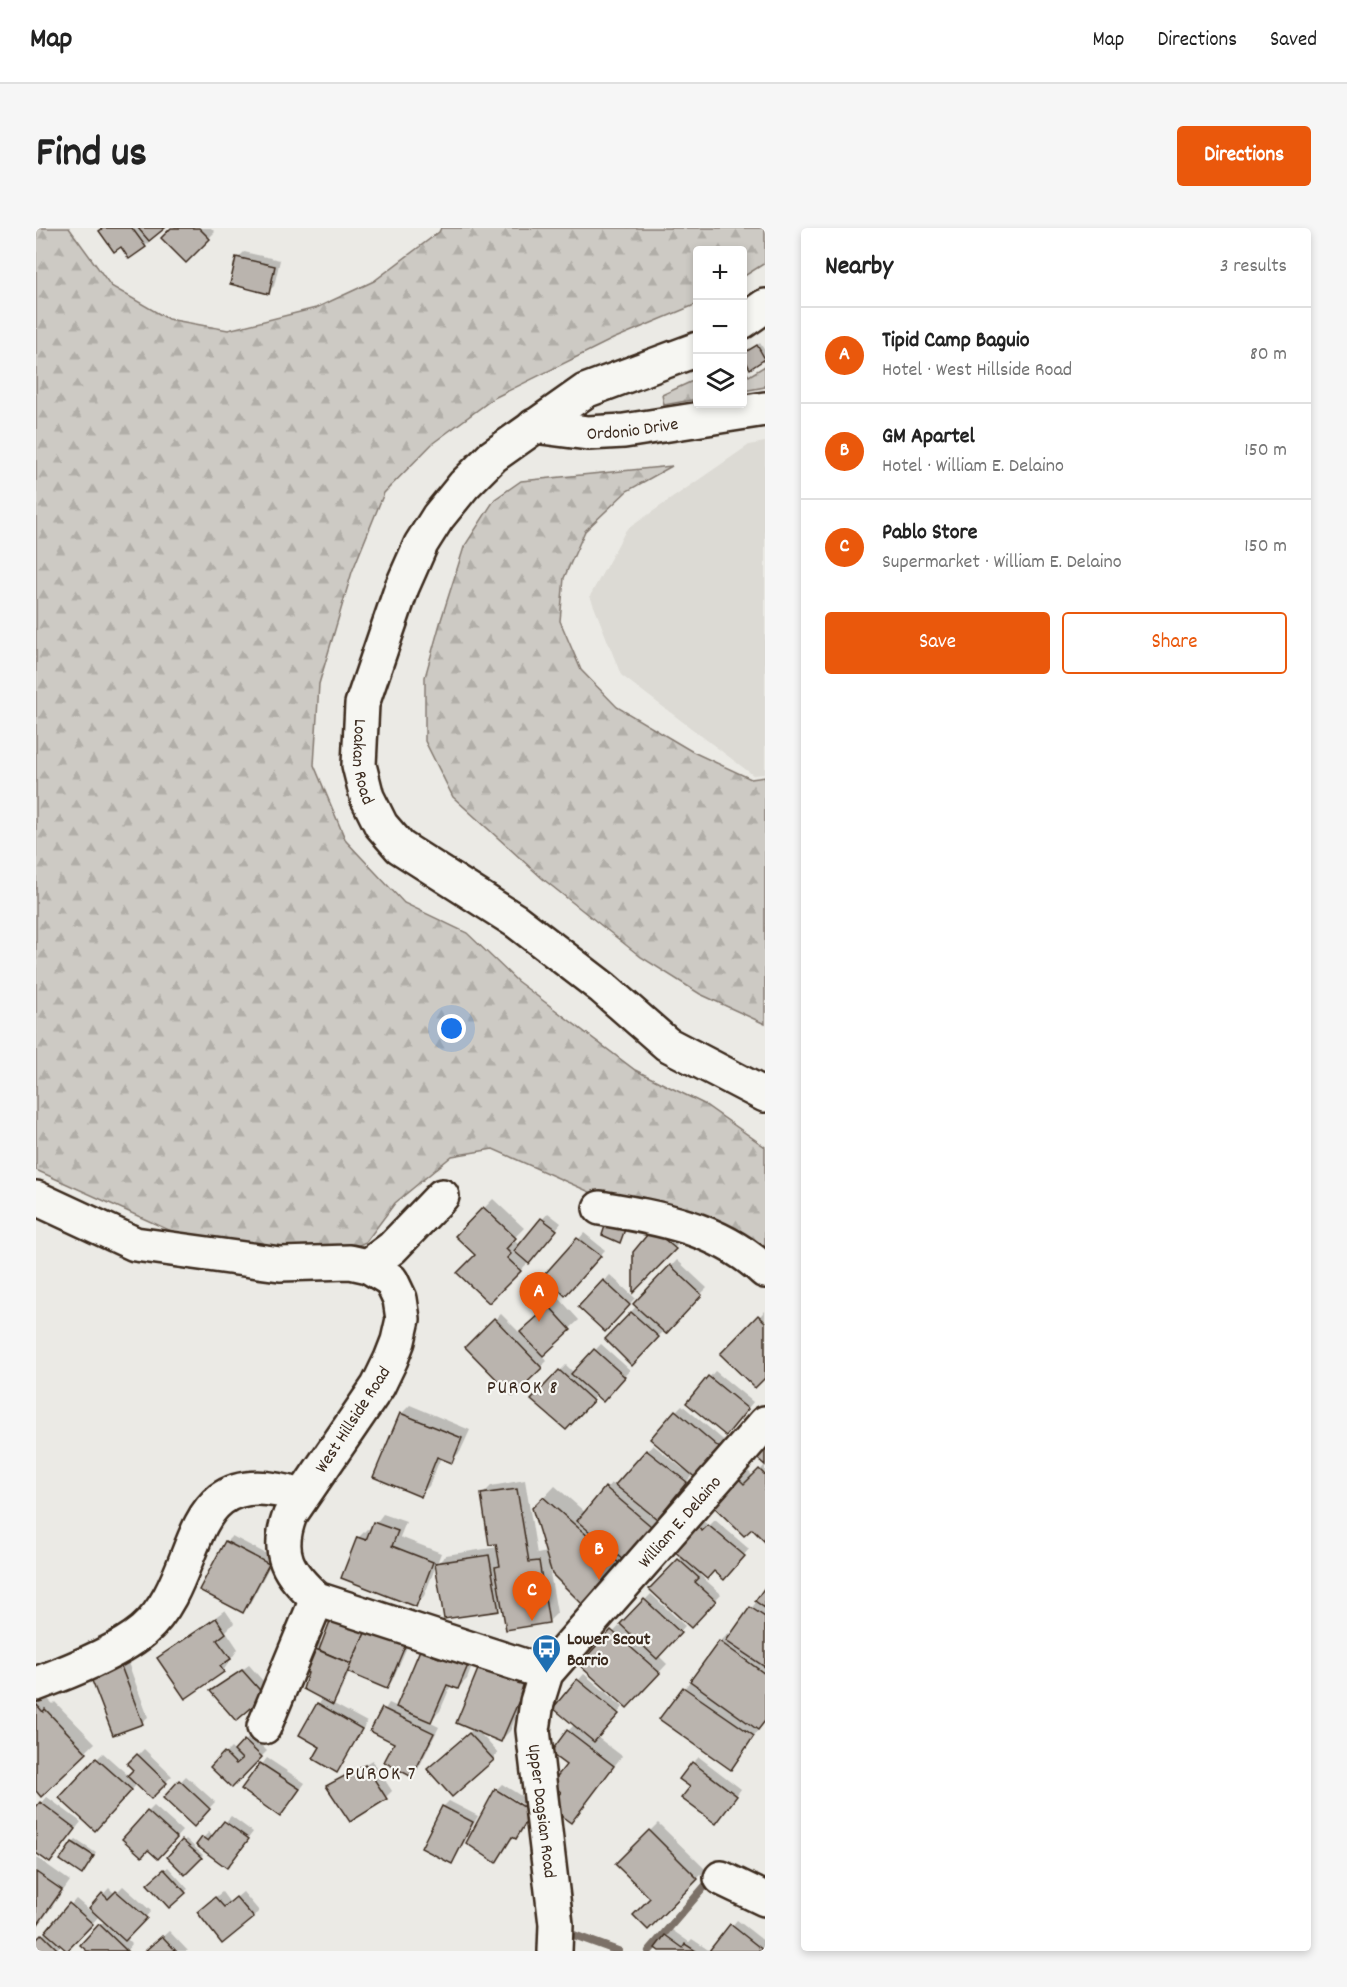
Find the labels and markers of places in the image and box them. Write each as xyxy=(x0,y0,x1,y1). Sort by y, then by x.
pin: A xyxy=(520,1272,558,1322)
pin: B xyxy=(580,1530,618,1580)
pin: C xyxy=(512,1572,552,1621)
place label: Lower Scout Barrio xyxy=(567,1628,651,1674)
bus stop icon: Lower Scout Barrio xyxy=(530,1632,562,1674)

